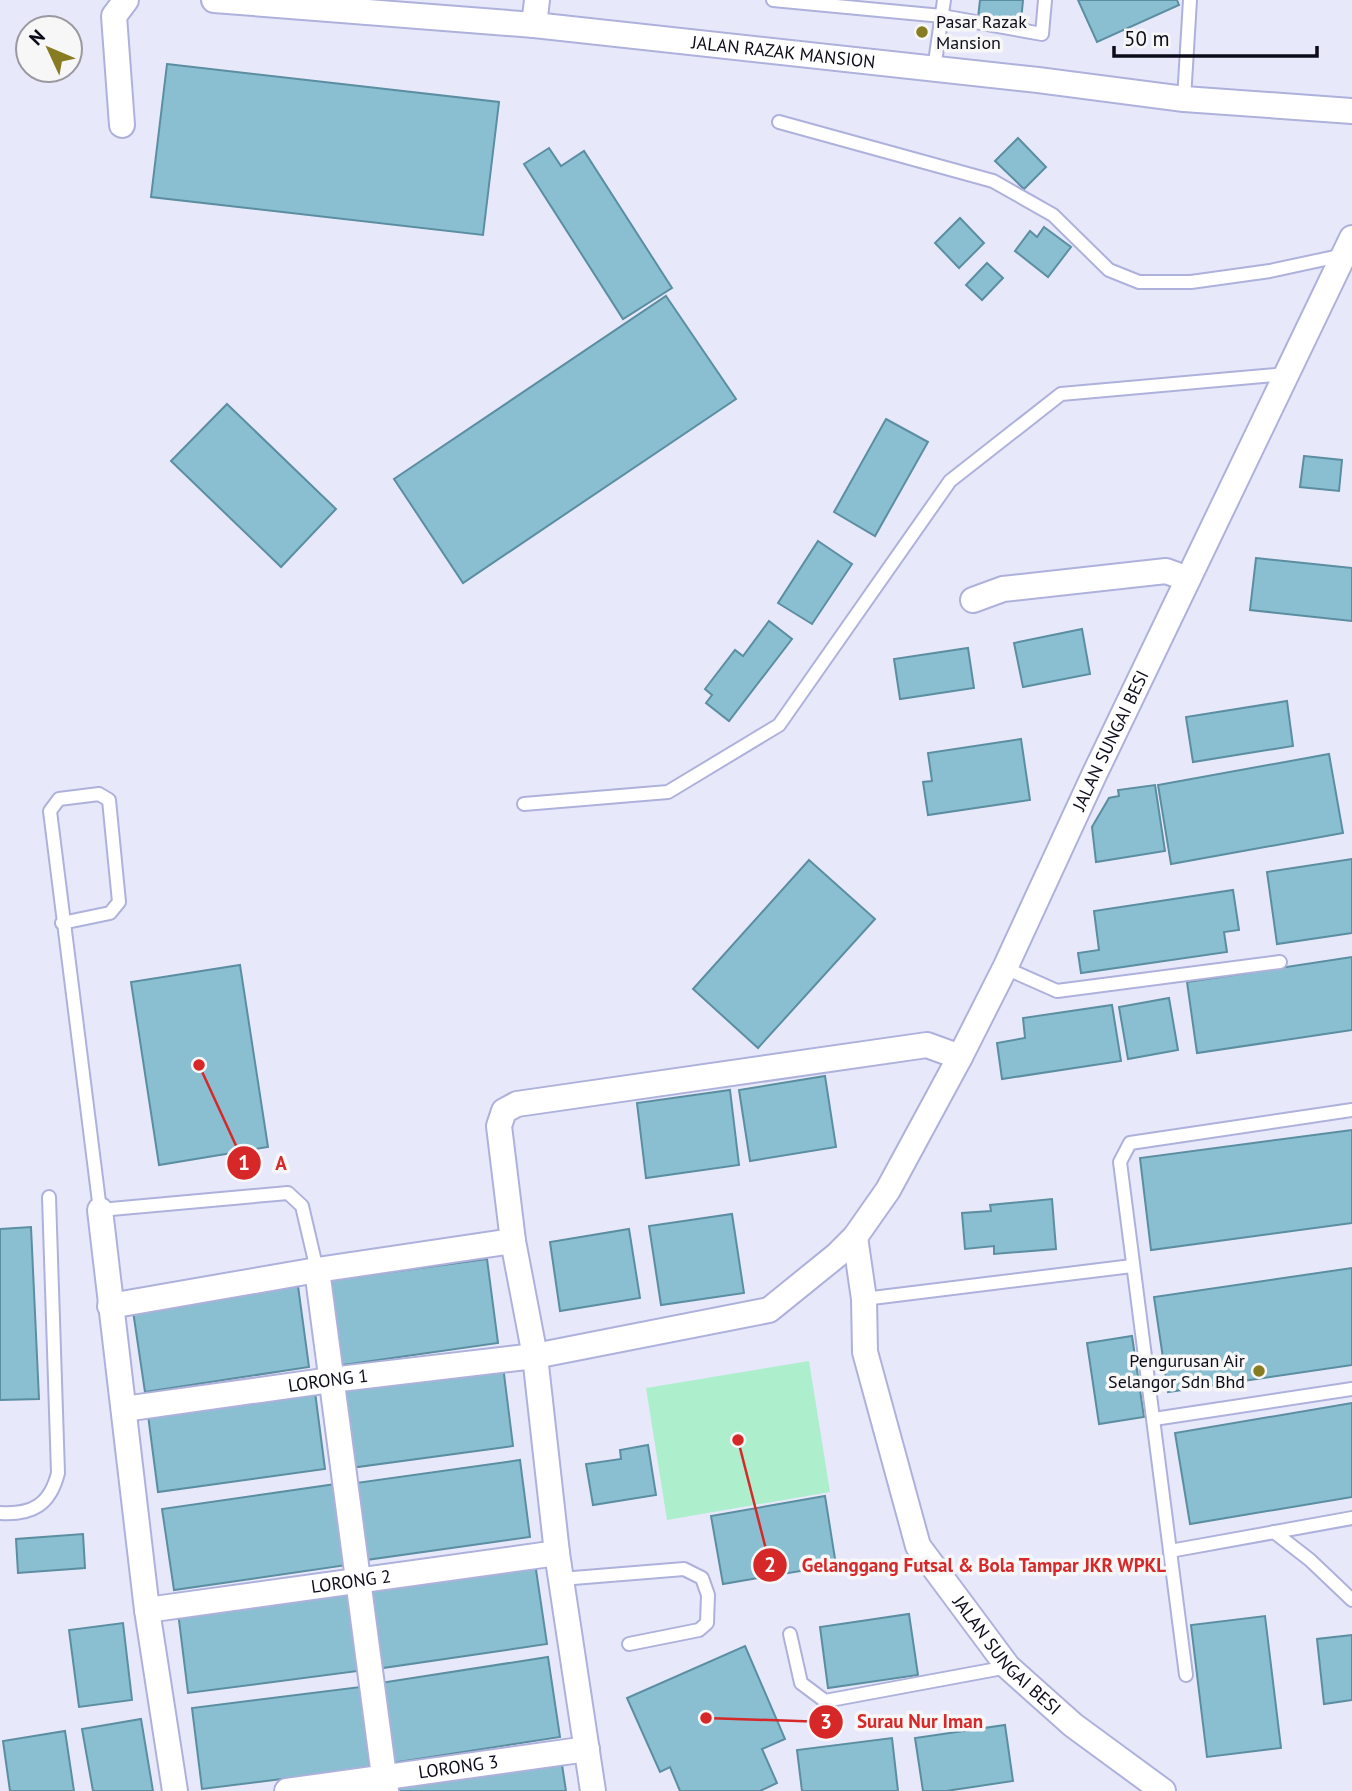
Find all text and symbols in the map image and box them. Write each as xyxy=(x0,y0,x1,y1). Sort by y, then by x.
place label: Pasar Razak Mansion xyxy=(936,10,1027,54)
north arrow xyxy=(14,14,84,84)
scale bar xyxy=(1114,14,1317,58)
text: N xyxy=(24,24,50,50)
marker: Pasar Razak Mansion xyxy=(914,24,930,40)
text: 50 m xyxy=(1124,25,1170,52)
street label: JALAN RAZAK MANSION xyxy=(690,30,877,73)
street label: JALAN SUNGAI BESI xyxy=(1067,666,1154,815)
callout: A xyxy=(226,1143,301,1183)
text: 1 xyxy=(238,1149,250,1176)
text: A xyxy=(275,1151,287,1175)
place label: Pengurusan Air Selangor Sdn Bhd xyxy=(1108,1349,1245,1393)
marker: Pengurusan Air Selangor Sdn Bhd xyxy=(1251,1363,1267,1379)
street label: LORONG 1 xyxy=(287,1364,369,1397)
callout: Gelanggang Futsal & Bola Tampar JKR WPKL xyxy=(752,1545,1181,1585)
text: 2 xyxy=(764,1551,776,1578)
text: Gelanggang Futsal & Bola Tampar JKR WPKL xyxy=(802,1553,1166,1577)
street label: LORONG 2 xyxy=(310,1564,392,1598)
street label: JALAN SUNGAI BESI xyxy=(947,1590,1066,1720)
callout: Surau Nur Iman xyxy=(808,1702,998,1742)
text: 3 xyxy=(820,1708,832,1735)
text: Surau Nur Iman xyxy=(857,1709,983,1733)
street label: LORONG 3 xyxy=(417,1750,500,1783)

